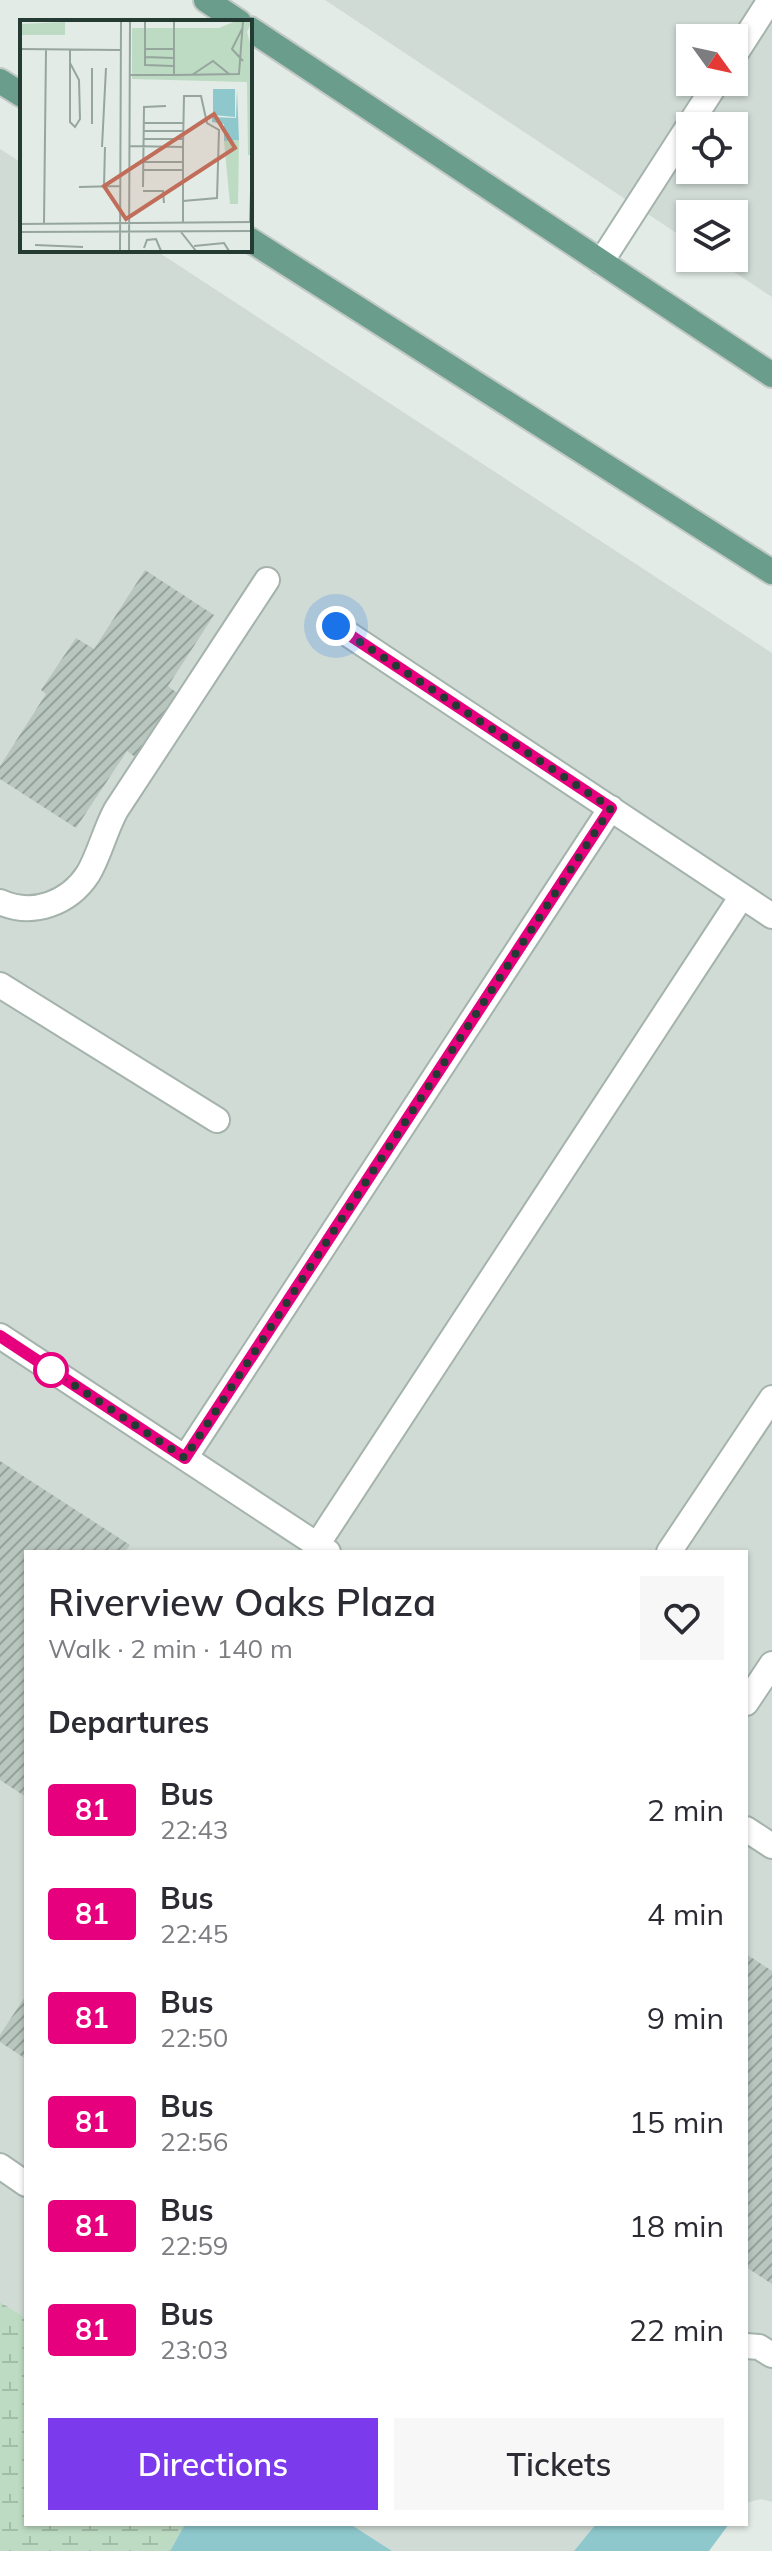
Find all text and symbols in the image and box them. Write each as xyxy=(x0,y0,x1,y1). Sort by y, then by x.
inset map xyxy=(20,20,252,252)
north arrow xyxy=(676,24,748,96)
map controls xyxy=(676,24,748,272)
button: locate xyxy=(676,112,748,184)
button: layers xyxy=(676,200,748,272)
your location xyxy=(316,606,356,646)
unlabelled marker xyxy=(34,1353,68,1387)
button: heart xyxy=(640,1576,724,1660)
text: Riverview Oaks Plaza xyxy=(48,1578,436,1626)
text: Walk · 2 min · 140 m xyxy=(48,1632,293,1665)
text: Departures xyxy=(48,1703,209,1741)
text: Bus xyxy=(160,1775,214,1813)
text: 2 min xyxy=(647,1791,724,1829)
text: 81 xyxy=(75,1792,109,1827)
text: 22:43 xyxy=(160,1813,228,1846)
text: Bus xyxy=(160,1879,214,1917)
text: 4 min xyxy=(647,1895,724,1933)
text: 81 xyxy=(75,1896,109,1931)
text: 22:45 xyxy=(160,1917,228,1950)
text: Bus xyxy=(160,1983,214,2021)
text: 9 min xyxy=(647,1999,724,2037)
text: 81 xyxy=(75,2000,109,2035)
text: 22:50 xyxy=(160,2021,228,2054)
text: Bus xyxy=(160,2087,214,2125)
text: 15 min xyxy=(629,2103,724,2141)
text: 81 xyxy=(75,2104,109,2139)
text: 22:56 xyxy=(160,2125,228,2158)
text: Bus xyxy=(160,2191,214,2229)
text: 18 min xyxy=(629,2207,724,2245)
text: 81 xyxy=(75,2208,109,2243)
text: 22:59 xyxy=(160,2229,228,2262)
text: Bus xyxy=(160,2295,214,2333)
text: 22 min xyxy=(629,2311,724,2349)
text: 81 xyxy=(75,2312,109,2347)
text: 23:03 xyxy=(160,2333,228,2366)
button: Directions xyxy=(48,2418,378,2510)
button: Tickets xyxy=(394,2418,724,2510)

